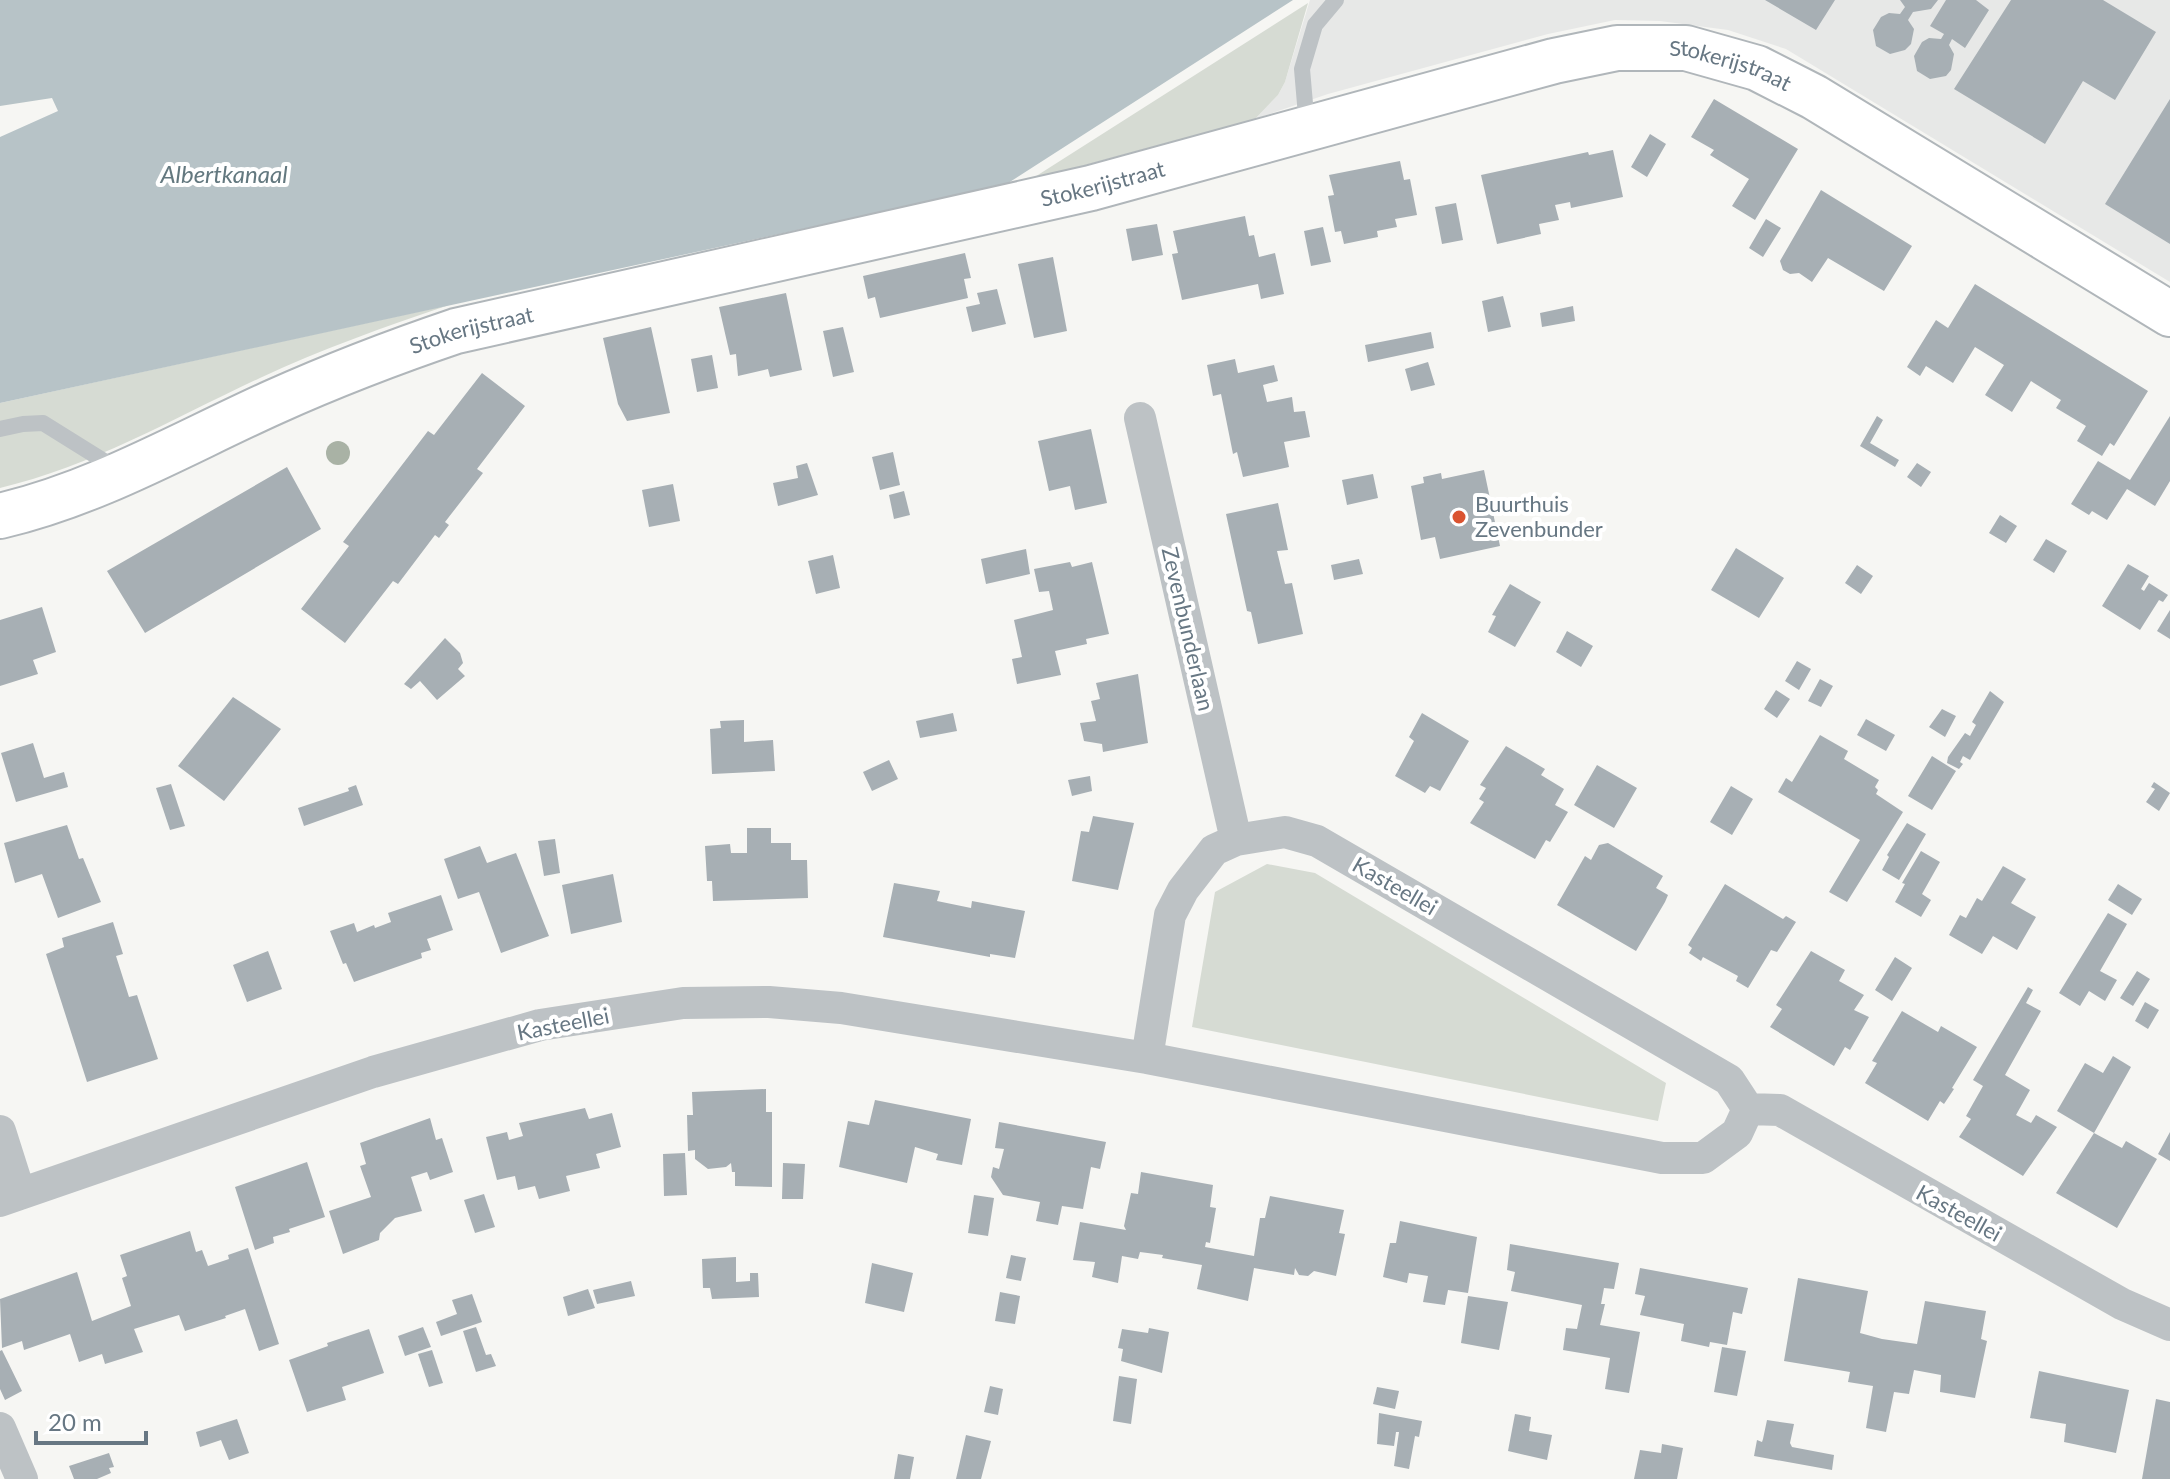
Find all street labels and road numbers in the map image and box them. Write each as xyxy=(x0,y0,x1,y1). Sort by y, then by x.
street label: Stokerijstraat xyxy=(1669,34,1796,96)
street label: Stokerijstraat xyxy=(1038,154,1168,212)
street label: Stokerijstraat xyxy=(405,300,536,359)
street label: Zevenbunderlaan xyxy=(1157,544,1220,713)
street label: Kasteellei xyxy=(1348,851,1442,921)
street label: Kasteellei xyxy=(515,1001,611,1046)
street label: Kasteellei xyxy=(1912,1178,2007,1247)

